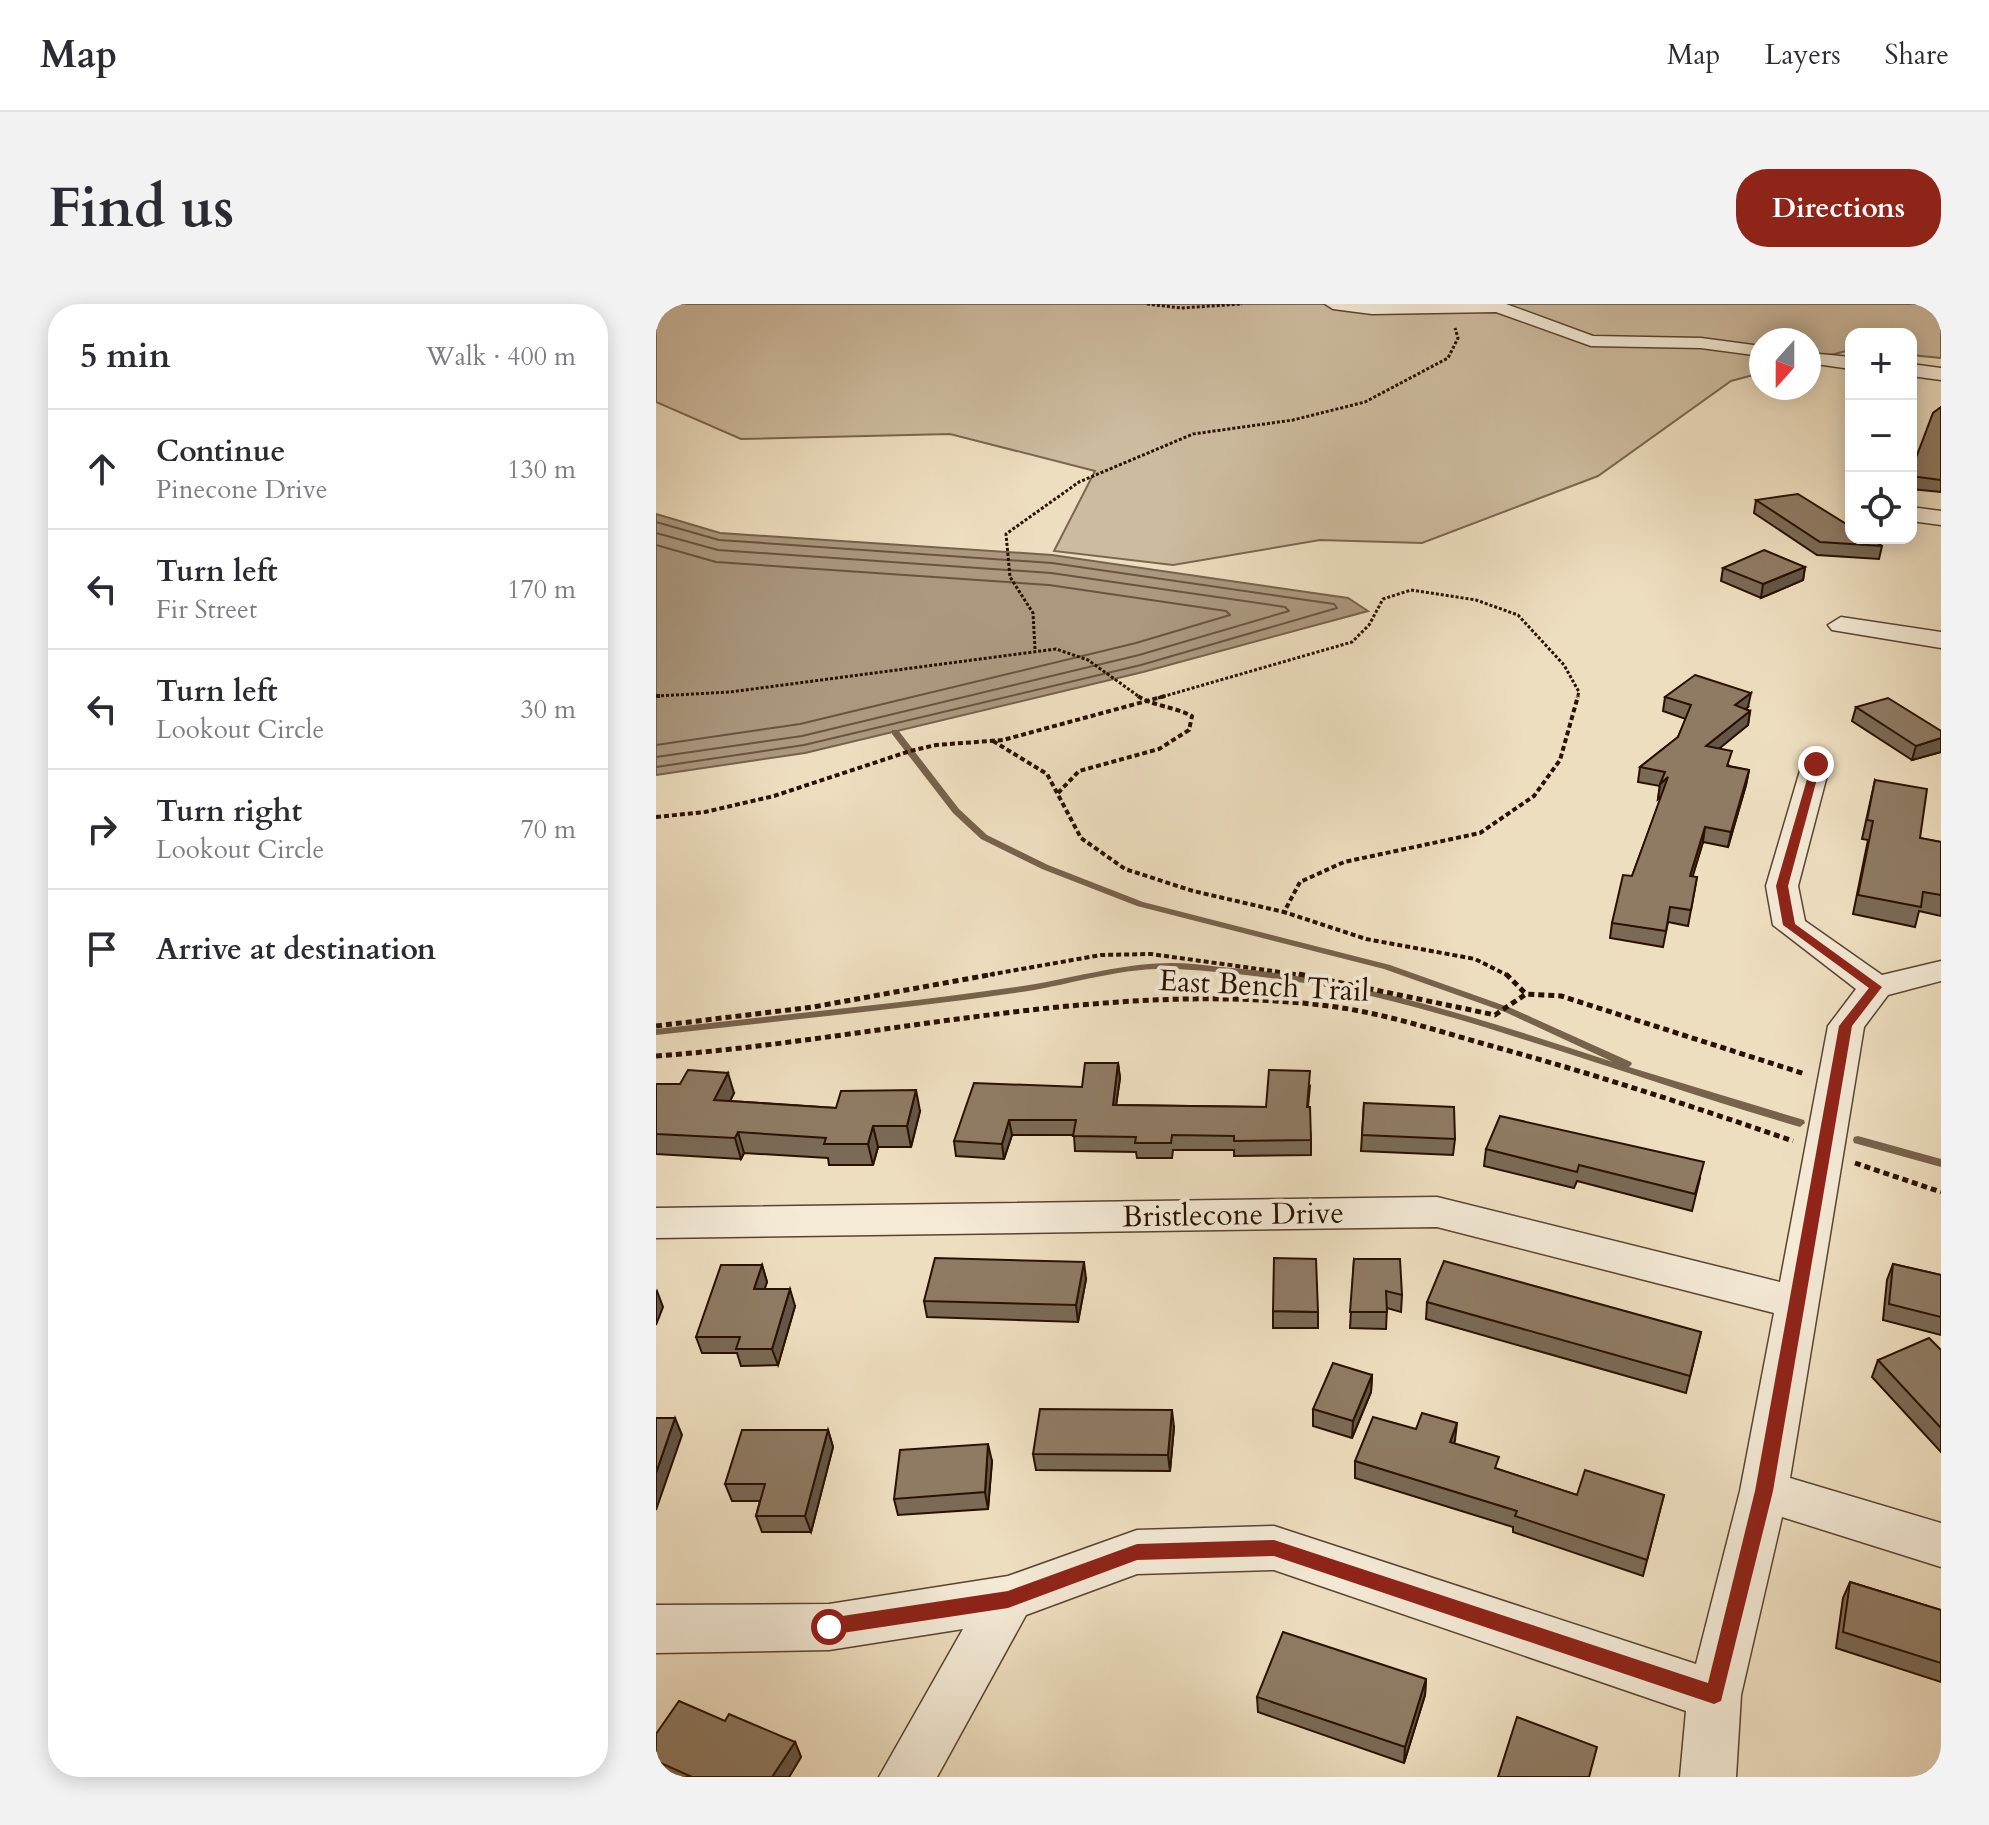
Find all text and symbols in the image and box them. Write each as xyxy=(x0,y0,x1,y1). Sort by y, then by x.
text: Map xyxy=(40,29,117,81)
text: Map xyxy=(1667,36,1720,74)
text: Layers xyxy=(1764,36,1841,74)
text: Share xyxy=(1885,36,1949,74)
button: Directions xyxy=(1736,169,1941,247)
text: Find us xyxy=(48,171,234,246)
north arrow xyxy=(1749,328,1821,400)
map controls xyxy=(1845,328,1917,544)
button: + xyxy=(1845,328,1917,400)
text: 5 min xyxy=(80,333,171,379)
text: Walk · 400 m xyxy=(426,339,576,374)
button: − xyxy=(1845,400,1917,472)
text: Continue xyxy=(156,431,285,472)
icon: ahead xyxy=(80,447,124,491)
text: 130 m xyxy=(507,452,576,487)
text: Pinecone Drive xyxy=(156,472,328,507)
button: locate xyxy=(1845,472,1917,544)
text: Turn left xyxy=(156,551,278,592)
icon: left xyxy=(80,567,124,611)
text: 170 m xyxy=(507,572,576,607)
text: Fir Street xyxy=(156,592,257,627)
text: Turn left xyxy=(156,671,278,712)
icon: left xyxy=(80,687,124,731)
text: 30 m xyxy=(520,692,576,727)
text: Lookout Circle xyxy=(156,712,324,747)
route end xyxy=(1798,746,1834,782)
text: Turn right xyxy=(156,791,302,832)
icon: right xyxy=(80,807,124,851)
text: 70 m xyxy=(520,812,576,847)
text: Lookout Circle xyxy=(156,832,324,867)
icon: arrive xyxy=(80,927,124,971)
text: Arrive at destination xyxy=(156,929,436,970)
street label: East Bench Trail xyxy=(1158,960,1370,1012)
street label: Bristlecone Drive xyxy=(1122,1193,1344,1237)
route start xyxy=(811,1609,847,1645)

